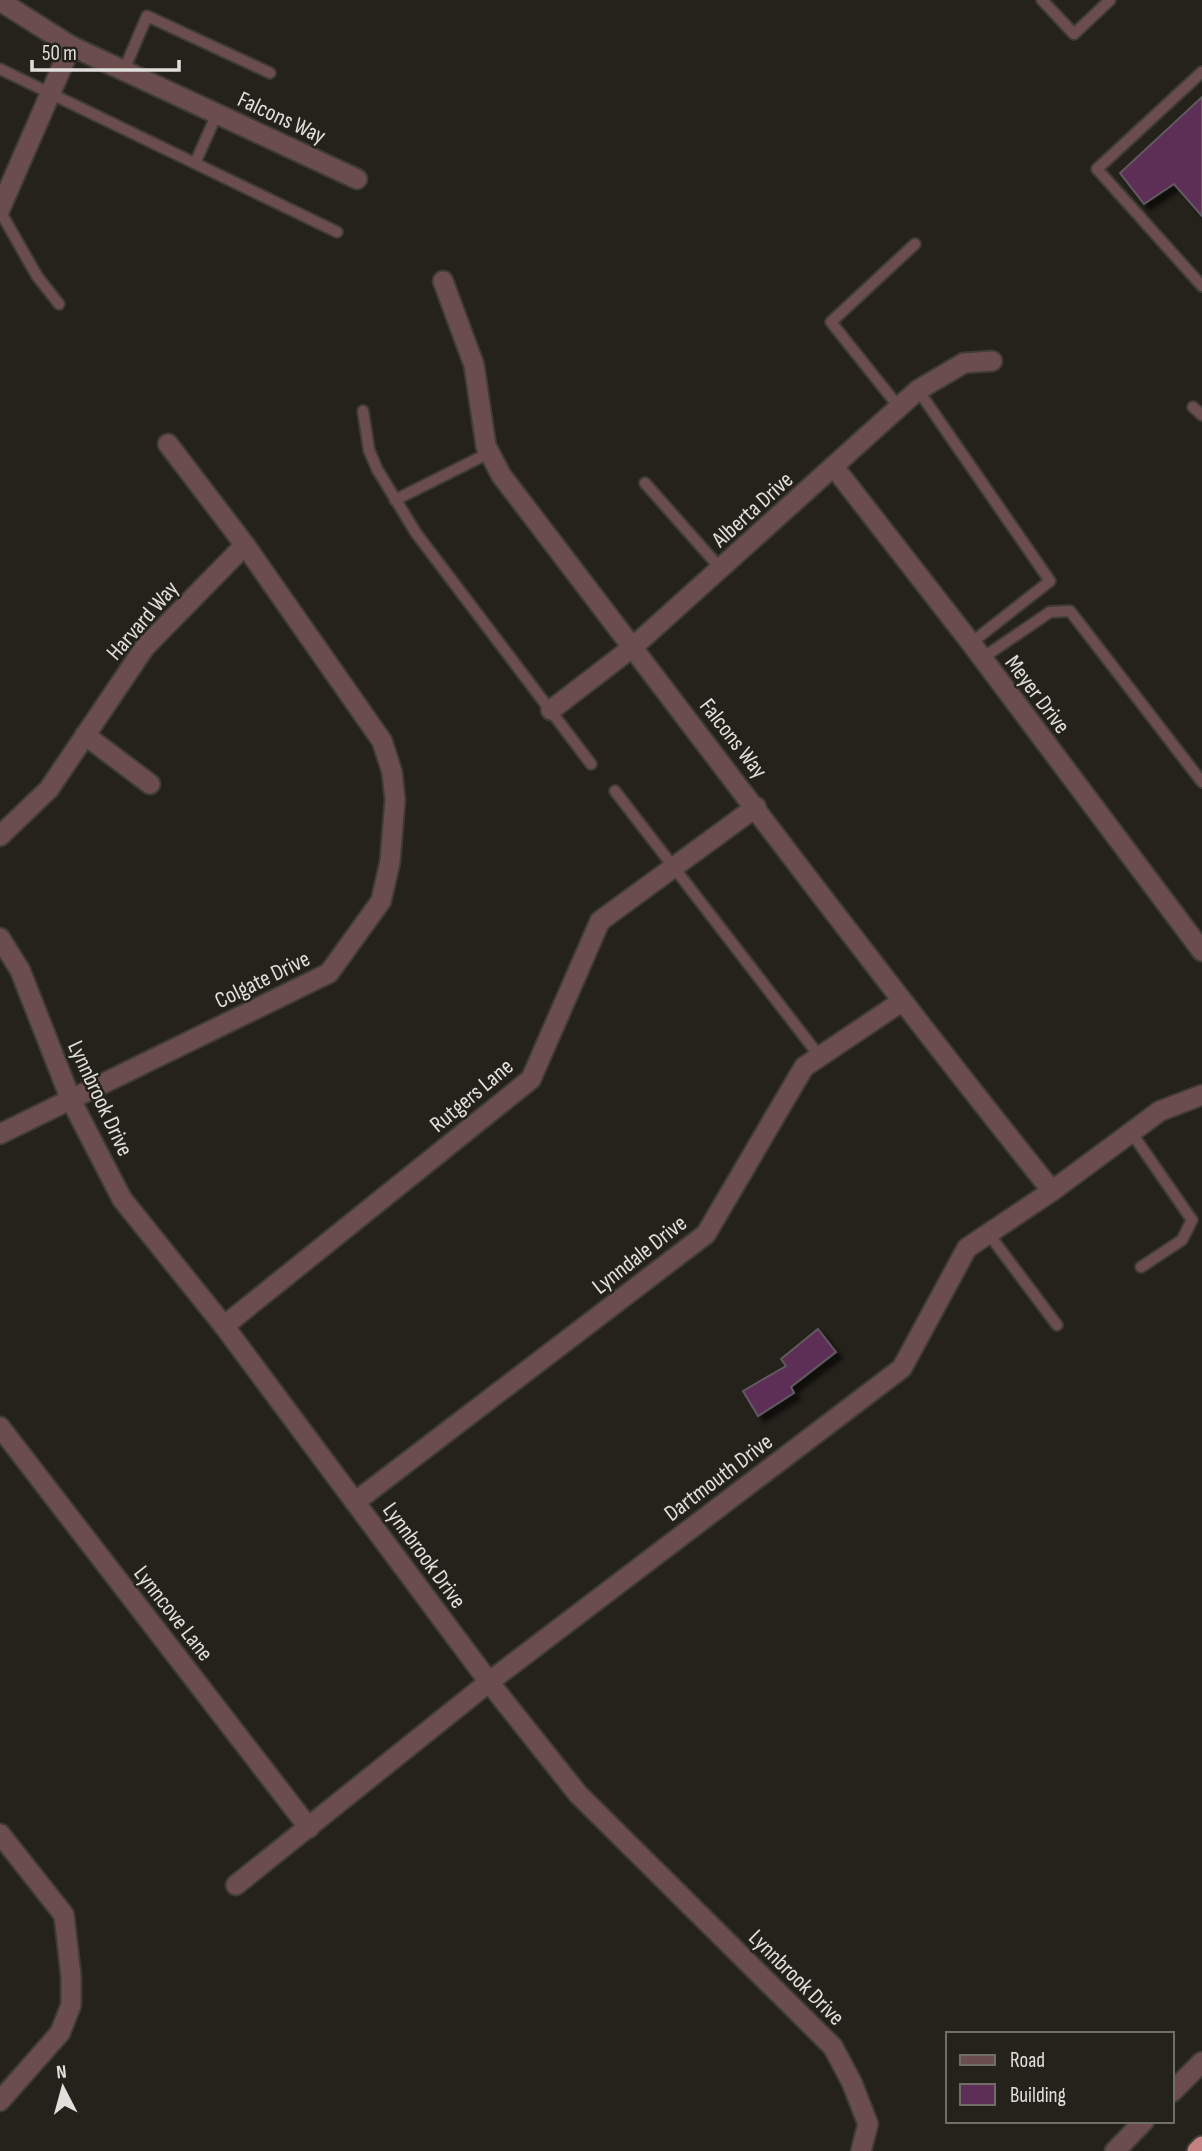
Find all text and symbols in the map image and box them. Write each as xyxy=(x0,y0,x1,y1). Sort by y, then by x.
scale bar xyxy=(32,28,178,72)
text: 50 m xyxy=(42,41,77,66)
street label: Falcons Way xyxy=(233,85,330,150)
street label: Alberta Drive xyxy=(706,466,799,554)
street label: Harvard Way xyxy=(101,575,185,666)
street label: Meyer Drive xyxy=(999,650,1076,739)
street label: Falcons Way xyxy=(693,693,773,784)
street label: Colgate Drive xyxy=(210,945,315,1015)
street label: Lynnbrook Drive xyxy=(61,1036,139,1161)
street label: Rutgers Lane xyxy=(424,1053,519,1139)
street label: Lynndale Drive xyxy=(587,1209,692,1300)
street label: Dartmouth Drive xyxy=(659,1428,778,1528)
street label: Lynnbrook Drive xyxy=(376,1497,472,1614)
street label: Lynncove Lane xyxy=(127,1560,219,1667)
street label: Lynnbrook Drive xyxy=(743,1924,850,2031)
legend xyxy=(946,2032,1174,2123)
text: Road xyxy=(1010,2048,1045,2073)
north arrow xyxy=(28,2053,98,2123)
text: N xyxy=(55,2061,68,2085)
text: Building xyxy=(1010,2083,1066,2108)

